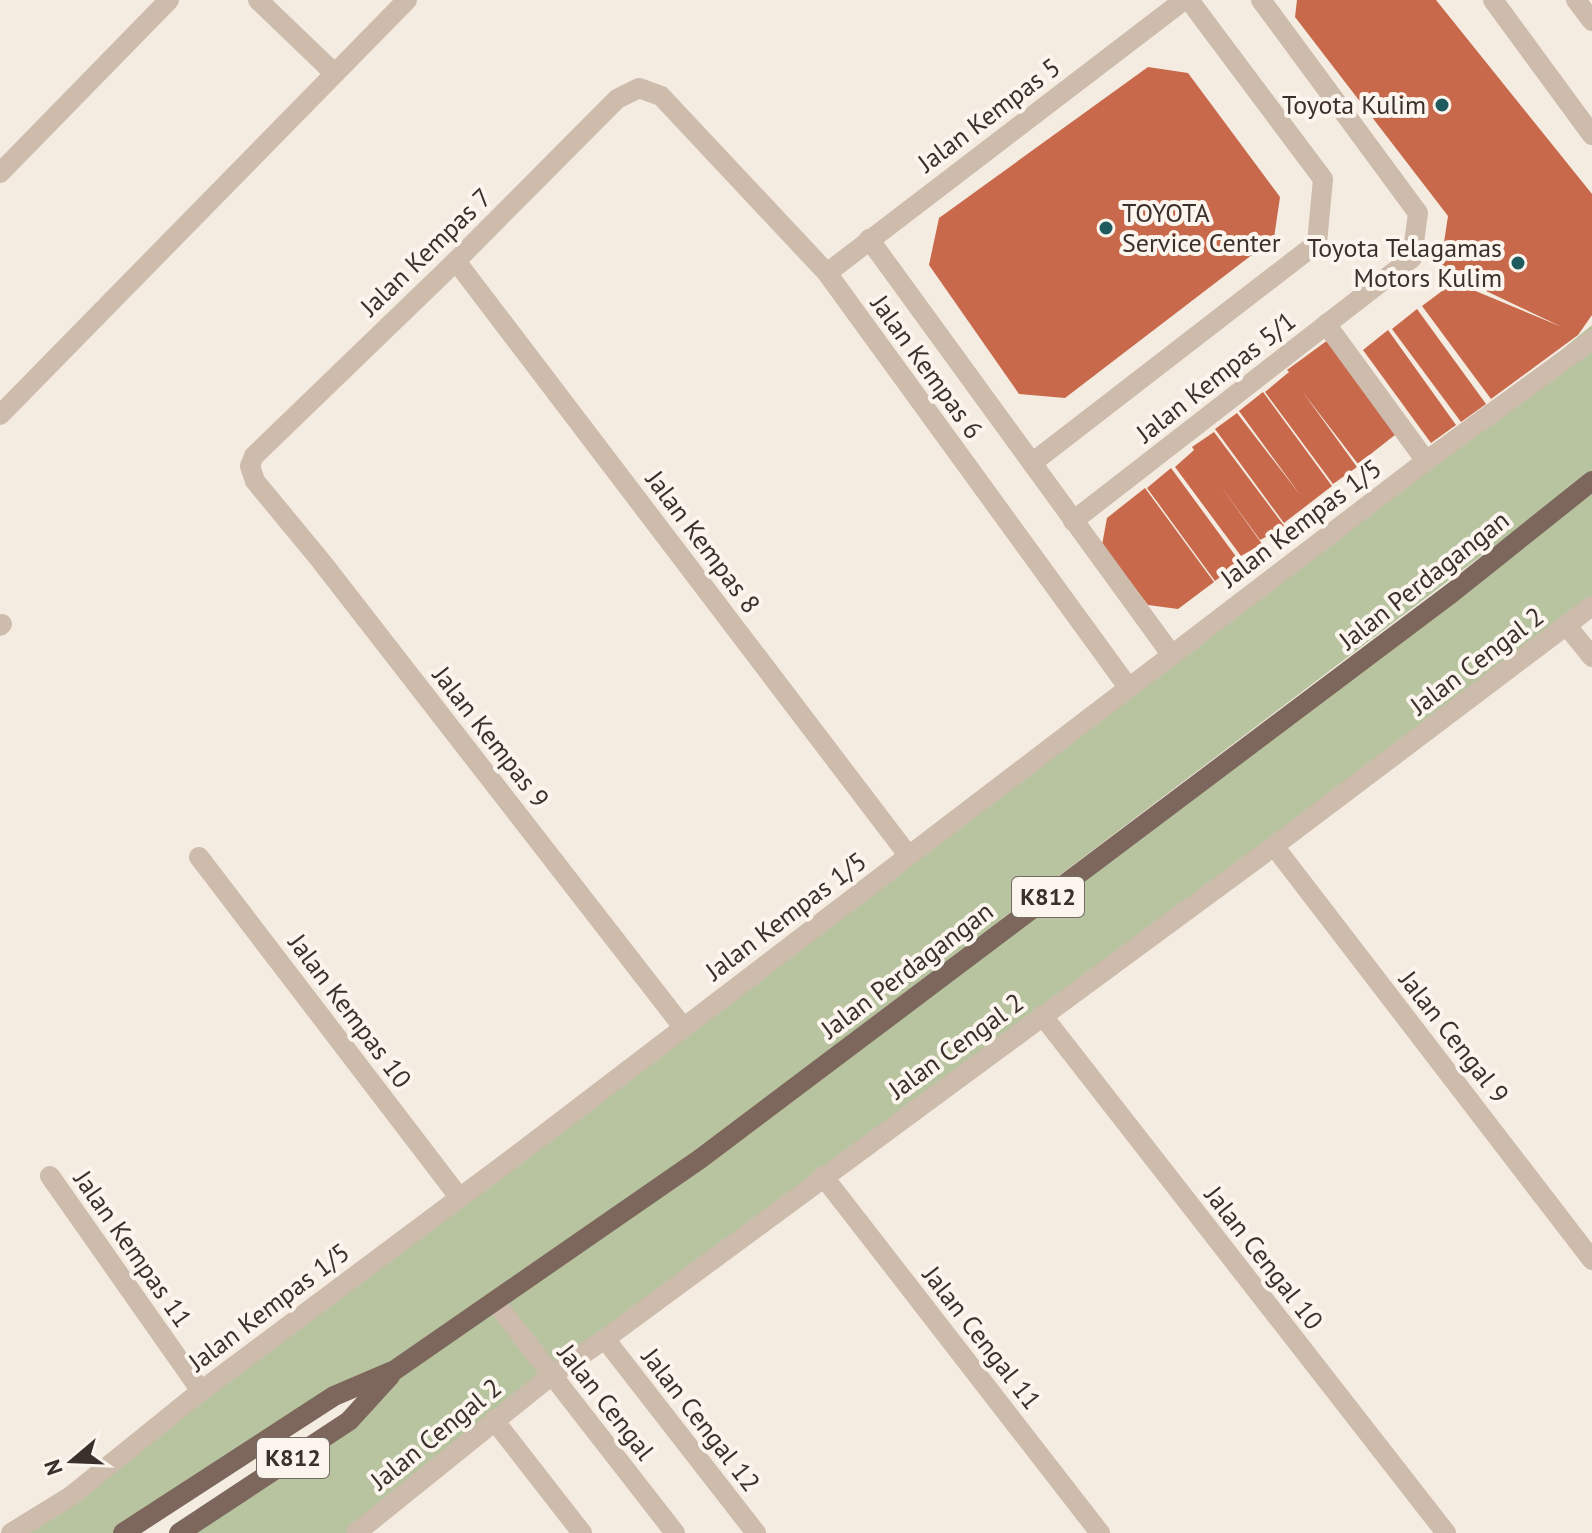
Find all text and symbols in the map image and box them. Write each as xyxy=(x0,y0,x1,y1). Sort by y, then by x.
street label: Jalan Kempas 5 xyxy=(910,50,1067,180)
place label: Toyota Kulim xyxy=(1282,88,1426,121)
marker: Toyota Kulim xyxy=(1433,96,1451,114)
street label: Jalan Kempas 7 xyxy=(352,181,498,323)
place label: TOYOTA Service Center xyxy=(1122,196,1281,259)
marker: TOYOTA Service Center xyxy=(1097,219,1115,237)
place label: Toyota Telagamas Motors Kulim xyxy=(1307,231,1502,294)
marker: Toyota Telagamas Motors Kulim xyxy=(1509,254,1527,272)
street label: Jalan Kempas 6 xyxy=(863,287,991,445)
street label: Jalan Kempas 5/1 xyxy=(1129,304,1302,450)
street label: Jalan Kempas 1/5 xyxy=(1213,451,1388,595)
street label: Jalan Kempas 8 xyxy=(638,463,768,620)
street label: Jalan Perdagangan xyxy=(1331,503,1515,657)
street label: Jalan Cengal 2 xyxy=(1402,600,1550,722)
street label: Jalan Kempas 9 xyxy=(425,659,557,814)
street label: Jalan Kempas 1/5 xyxy=(698,844,873,988)
road number: K812 xyxy=(1012,877,1084,917)
street label: Jalan Perdagangan xyxy=(813,894,999,1046)
street label: Jalan Kempas 10 xyxy=(281,926,419,1094)
street label: Jalan Cengal 9 xyxy=(1392,963,1516,1110)
street label: Jalan Cengal 2 xyxy=(881,986,1030,1106)
street label: Jalan Kempas 11 xyxy=(66,1163,200,1334)
street label: Jalan Cengal 10 xyxy=(1197,1178,1331,1336)
street label: Jalan Kempas 1/5 xyxy=(181,1235,356,1379)
street label: Jalan Cengal 11 xyxy=(915,1258,1049,1416)
street label: Jalan Cengal xyxy=(550,1336,662,1467)
street label: Jalan Cengal 12 xyxy=(634,1340,768,1498)
street label: Jalan Cengal 2 xyxy=(363,1371,508,1497)
north arrow xyxy=(32,1421,112,1501)
road number: K812 xyxy=(257,1438,329,1478)
text: N xyxy=(37,1456,69,1479)

